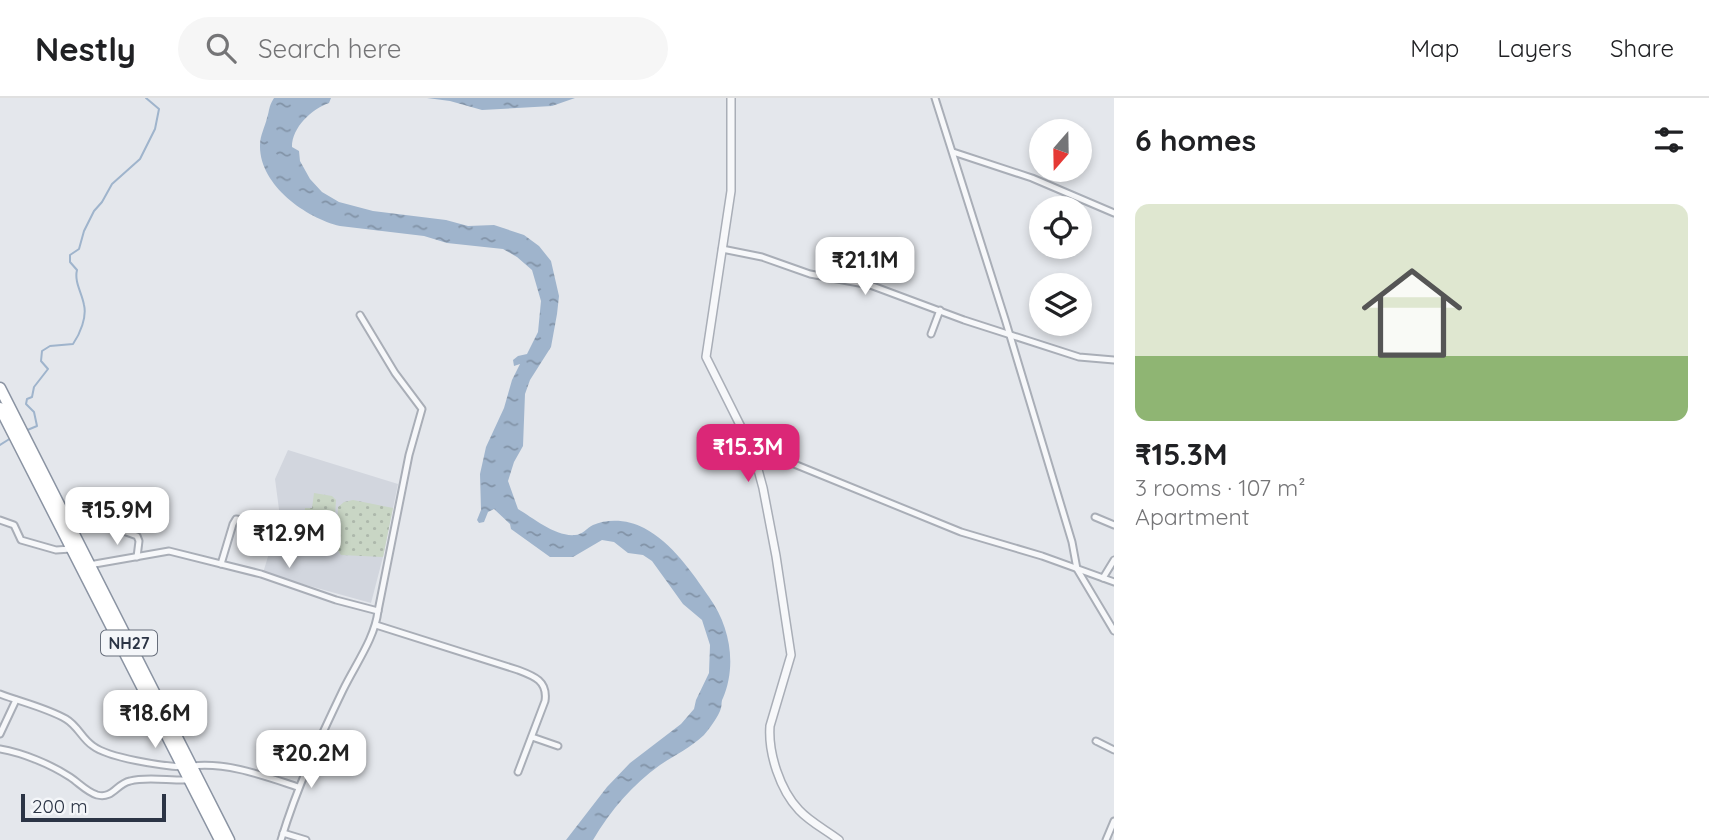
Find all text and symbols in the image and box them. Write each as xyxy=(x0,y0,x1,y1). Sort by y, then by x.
search box xyxy=(178,17,668,80)
text: Nestly xyxy=(35,28,136,69)
icon: search xyxy=(202,29,240,67)
text: Search here xyxy=(258,32,401,65)
text: Map xyxy=(1410,33,1459,63)
text: Layers xyxy=(1497,33,1572,63)
text: Share xyxy=(1610,33,1674,63)
north arrow xyxy=(1029,119,1092,182)
map controls xyxy=(1029,119,1092,336)
text: 6 homes xyxy=(1135,121,1256,159)
icon: filters xyxy=(1650,121,1688,159)
button: locate xyxy=(1029,196,1092,259)
pin: ₹21.1M xyxy=(808,238,922,297)
text: ₹21.1M xyxy=(831,245,899,274)
icon: home xyxy=(1349,250,1475,376)
button: layers xyxy=(1029,273,1092,336)
pin: ₹15.3M xyxy=(691,424,805,484)
text: ₹15.3M xyxy=(713,432,783,461)
text: ₹15.3M xyxy=(1135,435,1228,473)
text: 3 rooms · 107 m² xyxy=(1135,473,1306,502)
pin: ₹15.9M xyxy=(60,488,174,547)
text: ₹15.9M xyxy=(81,495,153,524)
text: Apartment xyxy=(1135,502,1249,531)
pin: ₹12.9M xyxy=(232,510,346,570)
text: ₹12.9M xyxy=(253,518,325,547)
road number: NH27 xyxy=(101,630,157,656)
pin: ₹18.6M xyxy=(98,690,212,750)
text: ₹18.6M xyxy=(119,698,191,727)
pin: ₹20.2M xyxy=(254,730,368,790)
text: ₹20.2M xyxy=(272,738,350,767)
scale bar xyxy=(21,791,166,823)
text: 200 m xyxy=(32,794,88,818)

